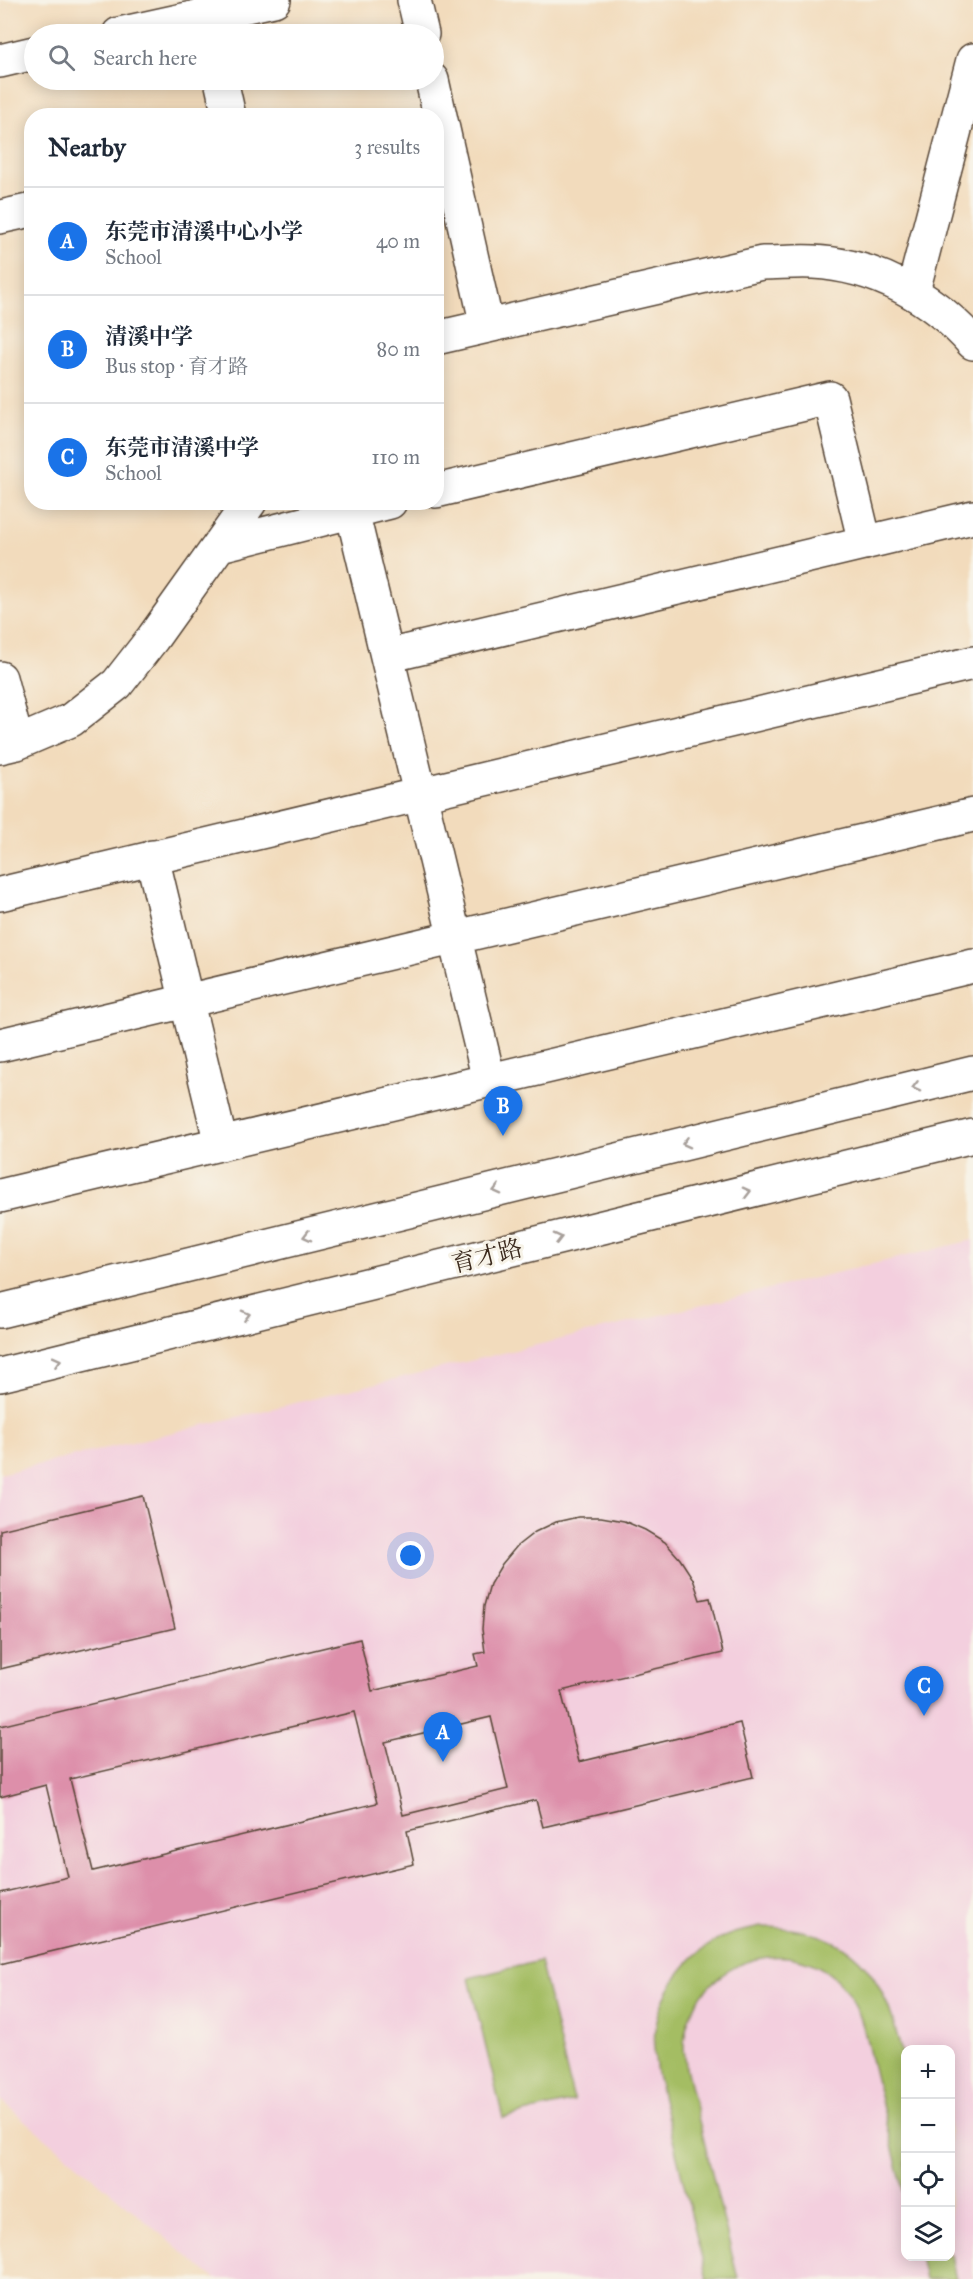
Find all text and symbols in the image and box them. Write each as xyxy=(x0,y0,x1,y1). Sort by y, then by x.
search box xyxy=(24,24,444,90)
icon: search xyxy=(45,41,78,74)
text: Search here xyxy=(93,44,197,71)
text: Nearby xyxy=(48,131,126,163)
text: 3 results xyxy=(354,135,420,159)
text: 东莞市清溪中心小学 xyxy=(105,218,303,245)
text: A xyxy=(61,229,74,253)
text: 40 m xyxy=(376,229,420,253)
text: School xyxy=(105,245,162,269)
text: 清溪中学 xyxy=(105,323,193,350)
text: B xyxy=(61,337,74,361)
text: 80 m xyxy=(377,337,420,361)
text: Bus stop · 育才路 xyxy=(105,354,248,378)
text: 东莞市清溪中学 xyxy=(105,434,259,461)
text: C xyxy=(61,445,74,469)
text: 110 m xyxy=(372,445,420,469)
text: School xyxy=(105,461,162,485)
one-way arrow xyxy=(911,1080,921,1093)
pin: B xyxy=(484,1086,522,1136)
one-way arrow xyxy=(681,1136,691,1149)
one-way arrow xyxy=(492,1182,502,1195)
one-way arrow xyxy=(742,1186,752,1199)
one-way arrow xyxy=(302,1229,312,1242)
street label: 育才路 xyxy=(448,1233,526,1279)
one-way arrow xyxy=(553,1233,563,1246)
one-way arrow xyxy=(241,1309,251,1322)
one-way arrow xyxy=(52,1356,62,1369)
your location xyxy=(396,1541,425,1570)
pin: C xyxy=(904,1666,944,1716)
pin: A xyxy=(424,1712,462,1762)
map controls xyxy=(901,2045,955,2261)
button: + xyxy=(901,2045,955,2099)
button: − xyxy=(901,2099,955,2153)
button: locate xyxy=(901,2153,955,2207)
button: layers xyxy=(901,2207,955,2261)

